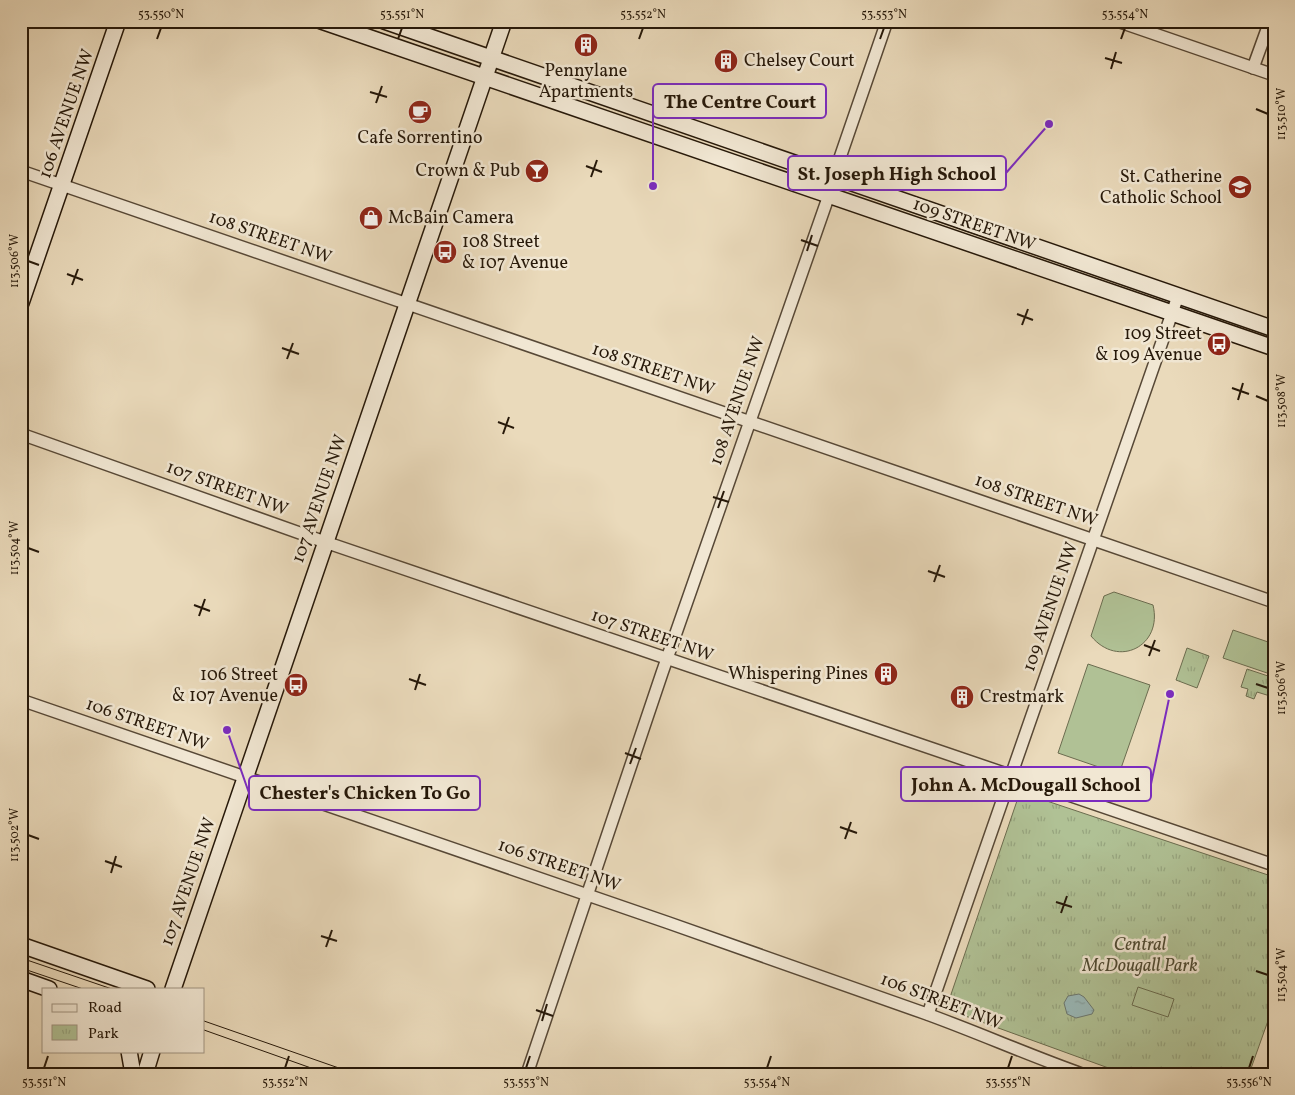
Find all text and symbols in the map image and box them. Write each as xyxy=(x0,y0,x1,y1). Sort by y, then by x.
text: 53.550°N xyxy=(138,7,184,23)
text: 53.551°N xyxy=(380,7,424,23)
text: 53.552°N xyxy=(620,7,666,23)
text: 53.553°N xyxy=(861,7,907,23)
text: 53.554°N xyxy=(1102,7,1148,23)
building icon: Pennylane Apartments xyxy=(573,32,599,58)
street label: 106 AVENUE NW xyxy=(33,46,101,182)
building icon: Chelsey Court xyxy=(713,48,739,74)
place label: Chelsey Court xyxy=(744,49,855,74)
place label: Pennylane Apartments xyxy=(539,59,633,105)
callout: The Centre Court xyxy=(653,84,826,118)
text: 113.510°W xyxy=(1274,88,1290,140)
text: The Centre Court xyxy=(664,90,816,116)
cafe icon: Cafe Sorrentino xyxy=(407,99,433,125)
place label: Cafe Sorrentino xyxy=(358,126,482,151)
callout: St. Joseph High School xyxy=(788,156,1006,190)
bar icon: Crown & Pub xyxy=(524,158,550,184)
place label: Crown & Pub xyxy=(416,159,520,184)
text: St. Joseph High School xyxy=(798,162,996,188)
place label: St. Catherine Catholic School xyxy=(1100,165,1222,211)
school or university icon: St. Catherine Catholic School xyxy=(1227,174,1253,200)
street label: 109 STREET NW xyxy=(909,192,1039,258)
street label: 108 STREET NW xyxy=(205,205,335,271)
shop icon: McBain Camera xyxy=(358,205,384,231)
place label: McBain Camera xyxy=(388,206,514,231)
place label: 108 Street & 107 Avenue xyxy=(462,230,568,276)
text: 113.506°W xyxy=(7,234,23,288)
bus stop icon: 108 Street & 107 Avenue xyxy=(432,239,458,265)
place label: 109 Street & 109 Avenue xyxy=(1095,322,1202,368)
bus stop icon: 109 Street & 109 Avenue xyxy=(1206,331,1232,357)
street label: 108 AVENUE NW xyxy=(704,333,772,469)
street label: 108 STREET NW xyxy=(588,337,718,403)
text: 113.508°W xyxy=(1274,374,1290,428)
street label: 107 AVENUE NW xyxy=(286,431,354,567)
street label: 107 STREET NW xyxy=(163,455,291,523)
street label: 108 STREET NW xyxy=(971,468,1101,534)
text: 113.504°W xyxy=(7,521,23,575)
street label: 109 AVENUE NW xyxy=(1017,539,1085,675)
street label: 107 STREET NW xyxy=(587,603,717,669)
building icon: Whispering Pines xyxy=(873,661,899,687)
text: 113.506°W xyxy=(1274,661,1290,715)
place label: Whispering Pines xyxy=(728,662,868,687)
place label: 106 Street & 107 Avenue xyxy=(172,663,278,709)
bus stop icon: 106 Street & 107 Avenue xyxy=(283,672,309,698)
building icon: Crestmark xyxy=(949,684,975,710)
place label: Crestmark xyxy=(980,685,1064,710)
street label: 106 STREET NW xyxy=(82,692,212,758)
callout: John A. McDougall School xyxy=(901,767,1151,801)
text: John A. McDougall School xyxy=(910,773,1141,799)
callout: Chester's Chicken To Go xyxy=(249,776,480,810)
text: Chester's Chicken To Go xyxy=(260,781,471,807)
text: 113.502°W xyxy=(7,808,23,862)
street label: 107 AVENUE NW xyxy=(155,814,223,950)
street label: 106 STREET NW xyxy=(494,833,624,899)
park label: Central McDougall Park xyxy=(1081,933,1198,979)
text: 113.504°W xyxy=(1274,948,1290,1002)
street label: 106 STREET NW xyxy=(876,967,1006,1037)
legend xyxy=(42,988,205,1052)
text: Road xyxy=(88,998,122,1019)
text: Park xyxy=(88,1024,119,1045)
text: 53.551°N xyxy=(22,1075,66,1091)
text: 53.552°N xyxy=(262,1075,308,1091)
text: 53.553°N xyxy=(503,1075,549,1091)
text: 53.554°N xyxy=(744,1075,790,1091)
text: 53.555°N xyxy=(985,1075,1031,1091)
text: 53.556°N xyxy=(1226,1075,1272,1091)

